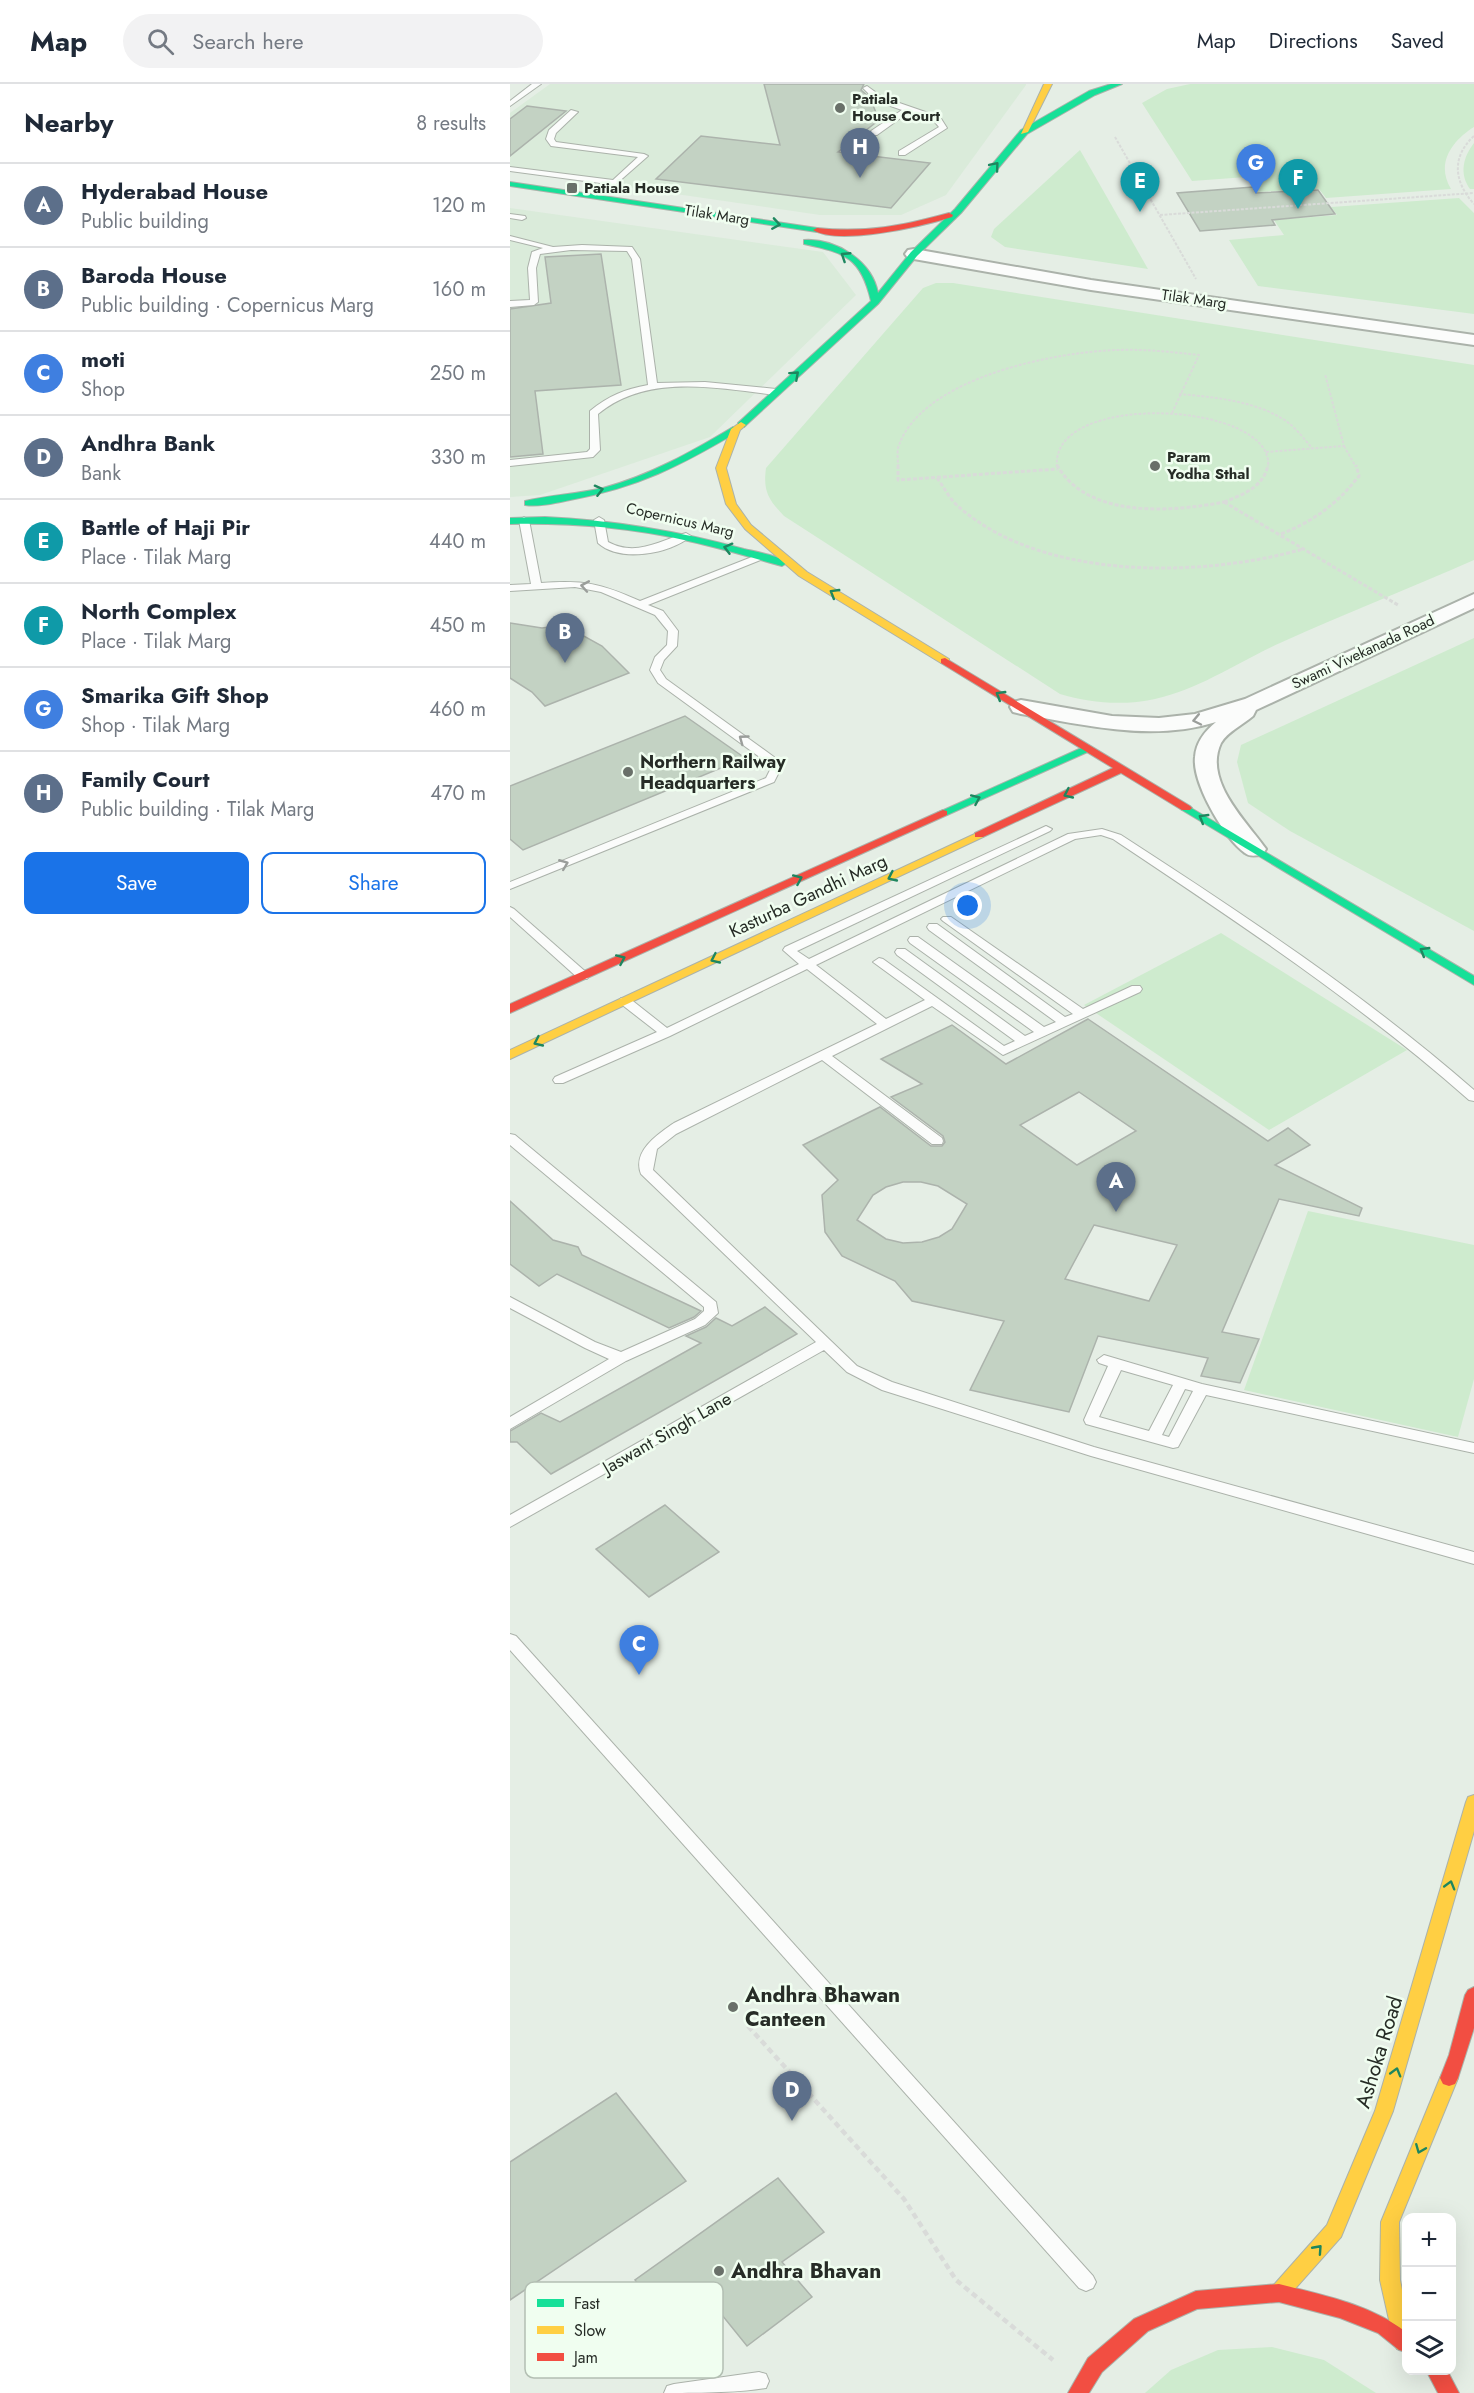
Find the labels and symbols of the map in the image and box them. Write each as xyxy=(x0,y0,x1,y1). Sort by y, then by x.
place label: Patiala House Court xyxy=(852,88,940,127)
marker: Patiala House Court xyxy=(833,101,847,115)
pin: H xyxy=(840,128,880,178)
pin: G xyxy=(1236,144,1276,194)
pin: F xyxy=(1278,160,1318,209)
one-way arrow xyxy=(988,162,999,173)
pin: E xyxy=(1120,162,1160,212)
place label: Patiala House xyxy=(584,177,680,199)
marker: Patiala House xyxy=(565,181,579,195)
street label: Tilak Marg xyxy=(683,199,751,231)
one-way arrow xyxy=(771,217,780,229)
one-way arrow xyxy=(841,252,852,263)
street label: Tilak Marg xyxy=(1160,284,1228,314)
one-way arrow xyxy=(788,371,798,382)
place label: Param Yodha Sthal xyxy=(1166,446,1249,485)
marker: Param Yodha Sthal xyxy=(1148,459,1162,473)
one-way arrow xyxy=(593,485,603,498)
street label: Copernicus Marg xyxy=(624,497,736,543)
one-way arrow xyxy=(723,543,734,555)
one-way arrow xyxy=(581,580,591,593)
one-way arrow xyxy=(830,588,840,600)
street label: Swami Vivekanada Road xyxy=(1288,609,1438,695)
pin: B xyxy=(546,614,584,663)
one-way arrow xyxy=(996,690,1006,702)
one-way arrow xyxy=(1192,713,1202,726)
one-way arrow xyxy=(738,735,749,746)
place label: Northern Railway Headquarters xyxy=(640,749,786,796)
marker: Northern Railway Headquarters xyxy=(621,765,635,779)
one-way arrow xyxy=(1064,786,1075,798)
one-way arrow xyxy=(970,794,981,806)
one-way arrow xyxy=(1199,814,1209,825)
street label: Kasturba Gandhi Marg xyxy=(725,848,891,944)
one-way arrow xyxy=(558,859,569,871)
one-way arrow xyxy=(887,869,898,881)
one-way arrow xyxy=(792,874,803,886)
your location xyxy=(953,891,982,920)
one-way arrow xyxy=(1420,946,1430,958)
one-way arrow xyxy=(710,952,721,964)
one-way arrow xyxy=(614,955,625,967)
one-way arrow xyxy=(534,1034,545,1046)
pin: A xyxy=(1096,1162,1136,1212)
street label: Jaswant Singh Lane xyxy=(596,1386,736,1481)
pin: C xyxy=(620,1626,658,1675)
one-way arrow xyxy=(1443,1880,1455,1891)
place label: Andhra Bhawan Canteen xyxy=(744,1980,900,2034)
street label: Ashoka Road xyxy=(1348,1992,1410,2112)
marker: Andhra Bhawan Canteen xyxy=(726,2000,740,2014)
one-way arrow xyxy=(1389,2067,1401,2078)
pin: D xyxy=(772,2072,812,2121)
one-way arrow xyxy=(1415,2143,1427,2154)
one-way arrow xyxy=(1311,2245,1322,2256)
place label: Andhra Bhavan xyxy=(730,2256,881,2286)
marker: Andhra Bhavan xyxy=(712,2264,726,2278)
legend xyxy=(525,2282,723,2378)
text: Fast xyxy=(574,2292,600,2315)
text: Slow xyxy=(574,2319,606,2342)
text: Jam xyxy=(572,2346,598,2369)

